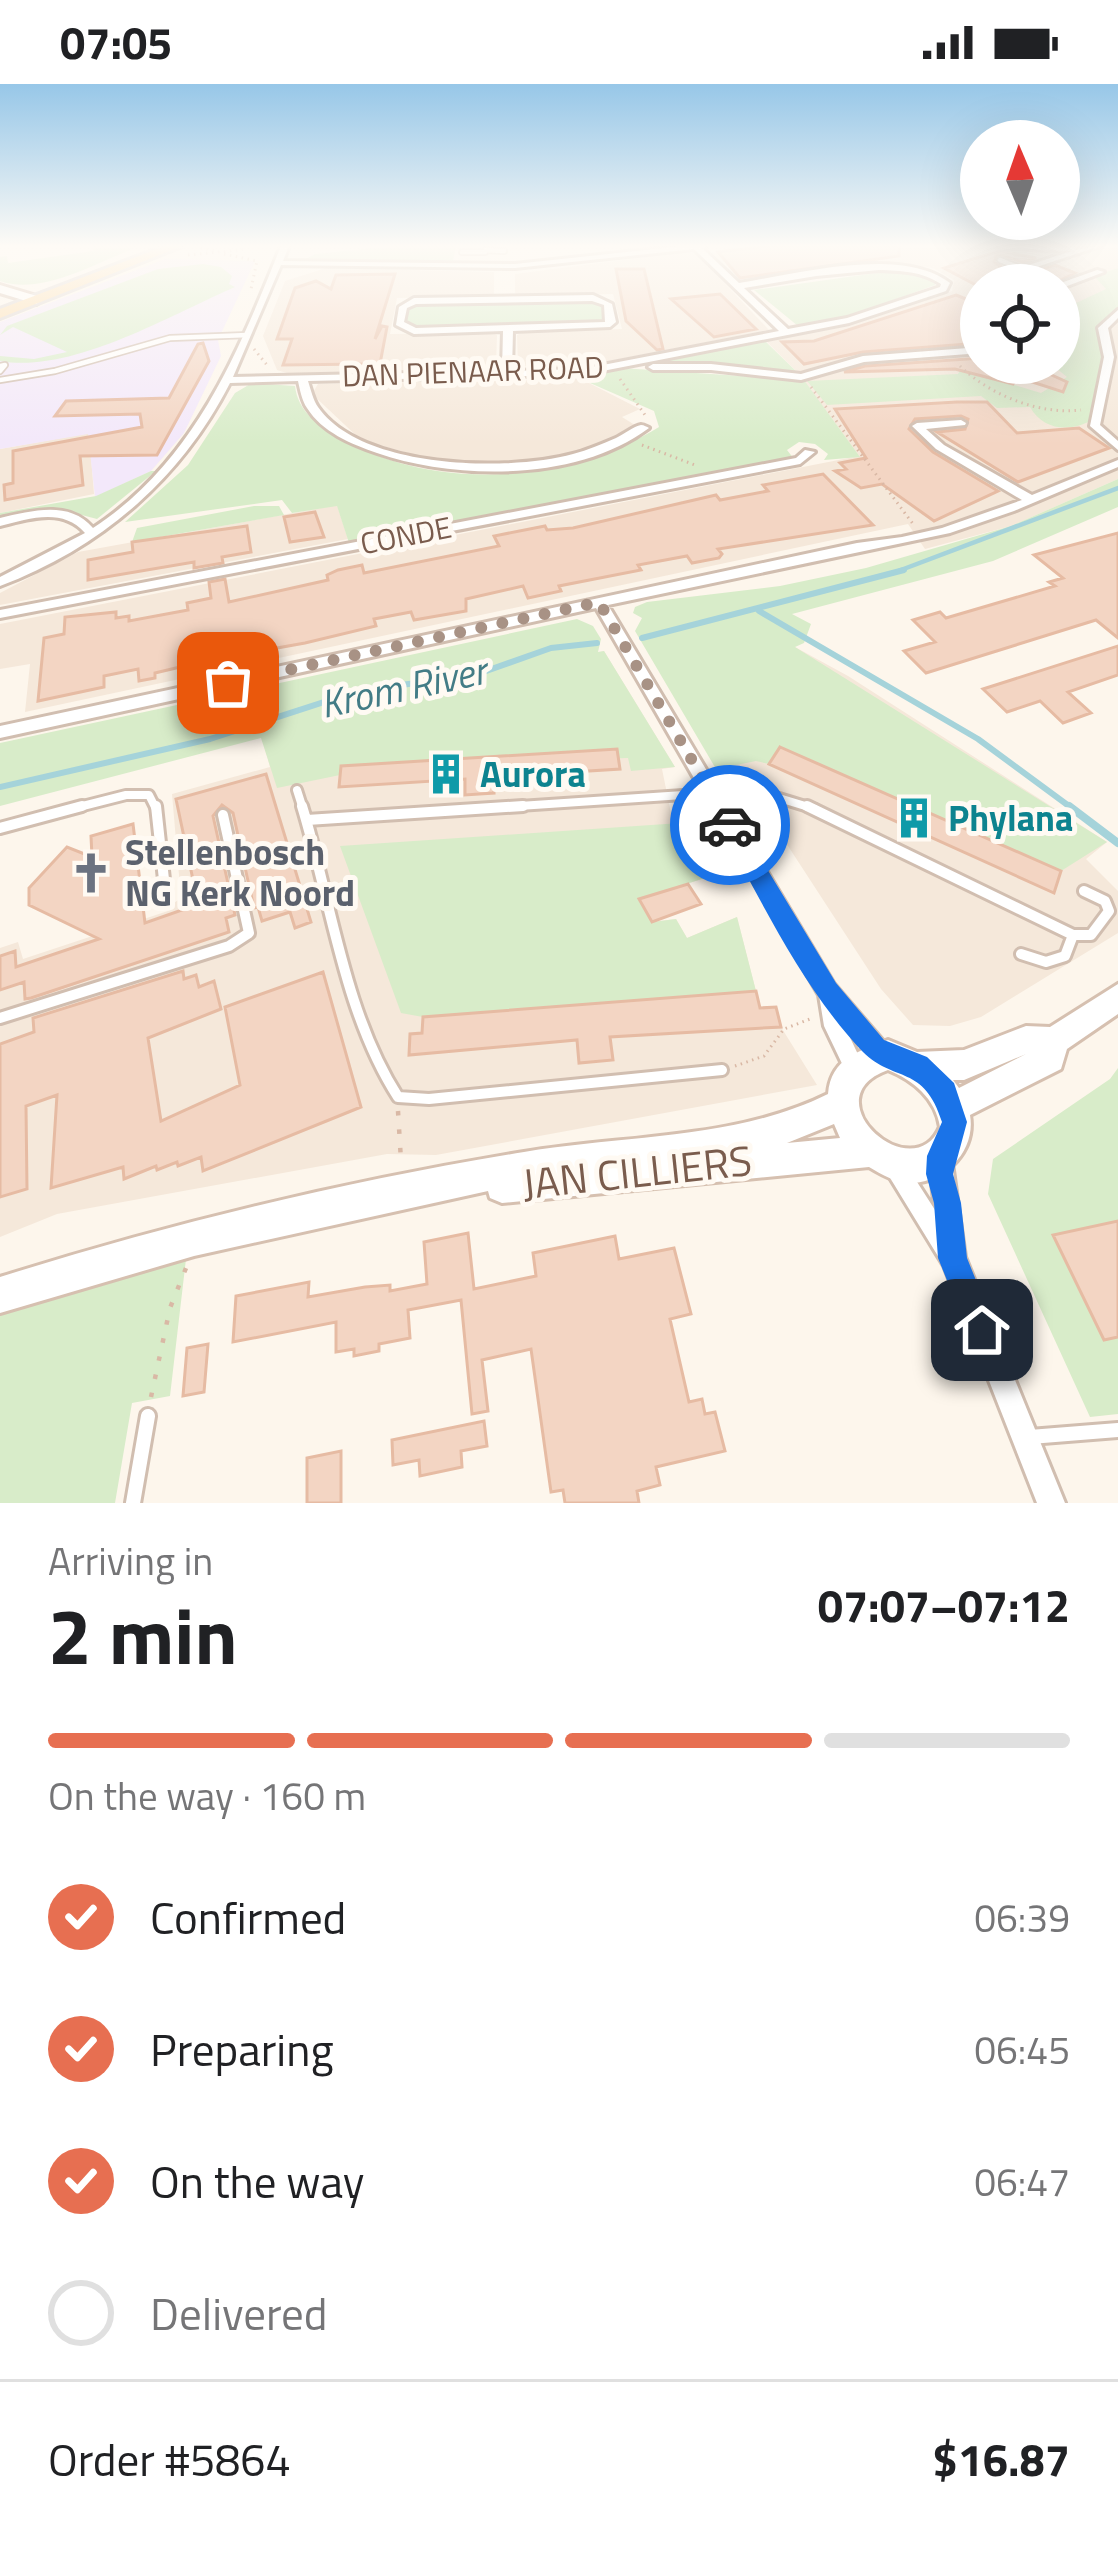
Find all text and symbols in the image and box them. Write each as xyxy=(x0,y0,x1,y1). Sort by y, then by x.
text: 07:05 xyxy=(60,8,172,76)
north arrow xyxy=(960,120,1080,240)
map controls xyxy=(960,120,1080,384)
button: locate xyxy=(960,264,1080,384)
street label: DAN PIENAAR ROAD xyxy=(341,343,605,399)
street label: CONDE xyxy=(356,504,455,566)
pin xyxy=(177,632,279,734)
water label: Krom River xyxy=(315,639,496,733)
icon: bag xyxy=(195,650,261,716)
place label: Aurora xyxy=(480,746,586,801)
building icon: Aurora xyxy=(423,751,469,797)
courier xyxy=(670,765,790,885)
place label: Phylana xyxy=(948,790,1073,845)
icon: car xyxy=(697,792,763,858)
building icon: Phylana xyxy=(891,795,937,841)
place label: Stellenbosch NG Kerk Noord xyxy=(125,824,355,920)
church icon: Stellenbosch NG Kerk Noord xyxy=(68,850,114,896)
street label: JAN CILLIERS xyxy=(519,1127,755,1215)
pin xyxy=(931,1279,1033,1381)
icon: home xyxy=(949,1297,1015,1363)
text: Arriving in xyxy=(48,1531,213,1590)
text: 07:07–07:12 xyxy=(818,1571,1070,1639)
text: 2 min xyxy=(48,1576,238,1694)
text: On the way · 160 m xyxy=(48,1766,366,1825)
text: Confirmed xyxy=(150,1883,346,1951)
icon: check xyxy=(48,1884,114,1950)
text: 06:39 xyxy=(974,1888,1070,1947)
text: Preparing xyxy=(150,2015,334,2083)
icon: check xyxy=(48,2016,114,2082)
text: 06:45 xyxy=(974,2020,1070,2079)
text: On the way xyxy=(150,2147,364,2215)
icon: check xyxy=(48,2148,114,2214)
text: 06:47 xyxy=(974,2152,1070,2211)
text: Delivered xyxy=(150,2279,328,2347)
text: Order #5864 xyxy=(48,2425,291,2493)
text: $16.87 xyxy=(932,2425,1070,2493)

